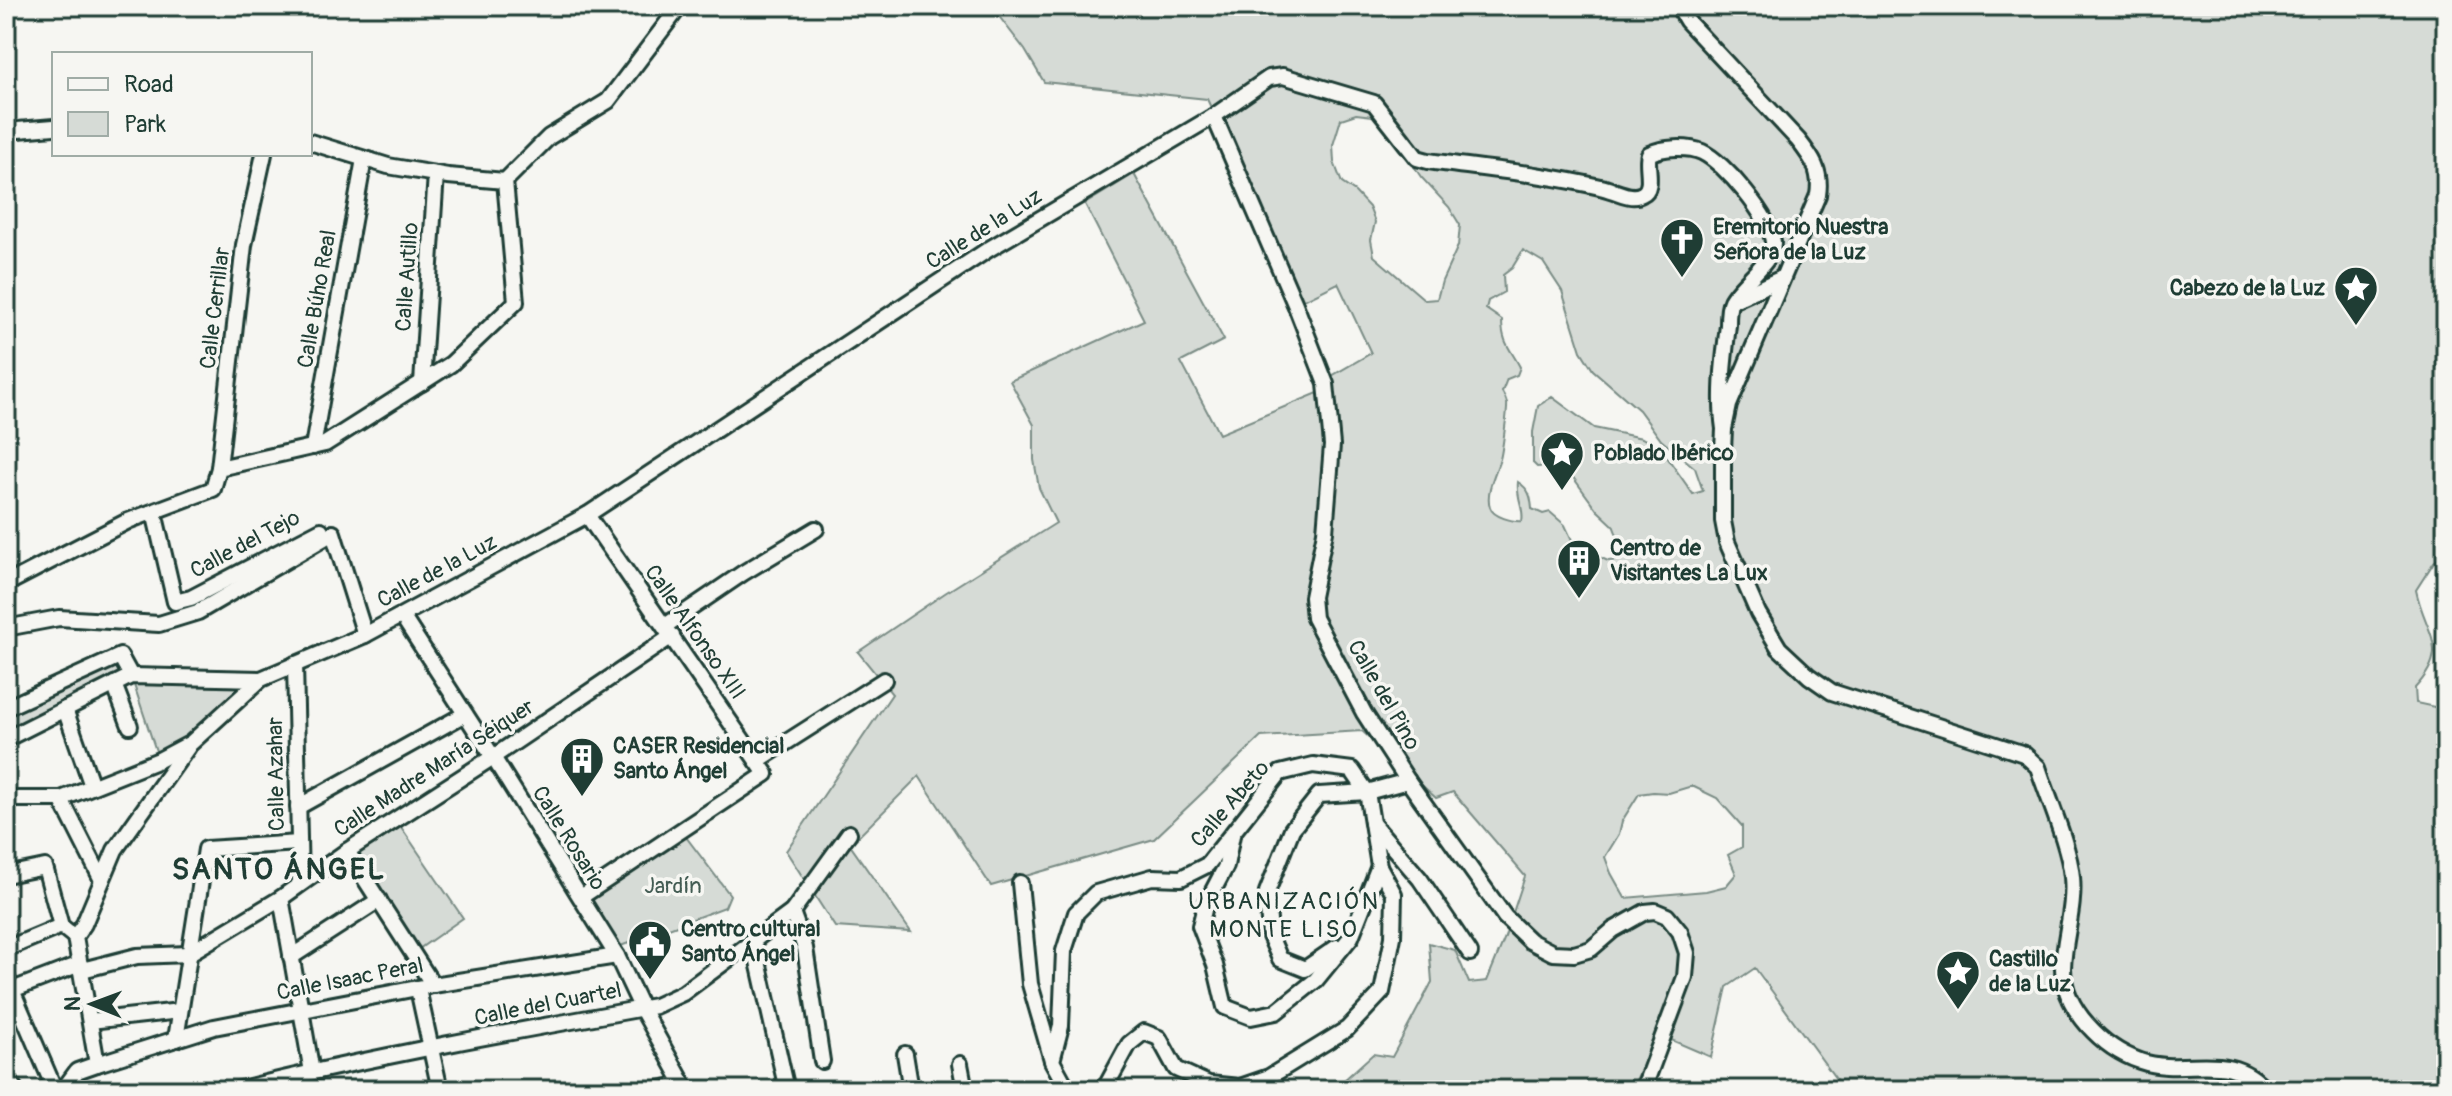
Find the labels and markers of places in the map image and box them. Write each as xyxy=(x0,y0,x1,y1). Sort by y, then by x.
place label: Eremitorio Nuestra Señora de la Luz xyxy=(1713,213,1889,266)
church icon: Eremitorio Nuestra Señora de la Luz xyxy=(1658,216,1706,279)
place icon: Cabezo de la Luz xyxy=(2332,264,2380,327)
place label: Cabezo de la Luz xyxy=(2170,274,2326,302)
place icon: Poblado Ibérico xyxy=(1538,429,1586,492)
place label: Poblado Ibérico xyxy=(1593,439,1734,467)
place label: Centro de Visitantes La Lux xyxy=(1610,534,1768,587)
building icon: Centro de Visitantes La Lux xyxy=(1555,537,1603,600)
place label: CASER Residencial Santo Ángel xyxy=(613,732,784,785)
building icon: CASER Residencial Santo Ángel xyxy=(558,735,606,798)
place label: Centro cultural Santo Ángel xyxy=(681,915,821,968)
public building icon: Centro cultural Santo Ángel xyxy=(626,918,674,981)
place label: Castillo de la Luz xyxy=(1989,945,2071,998)
place icon: Castillo de la Luz xyxy=(1934,948,1982,1011)

